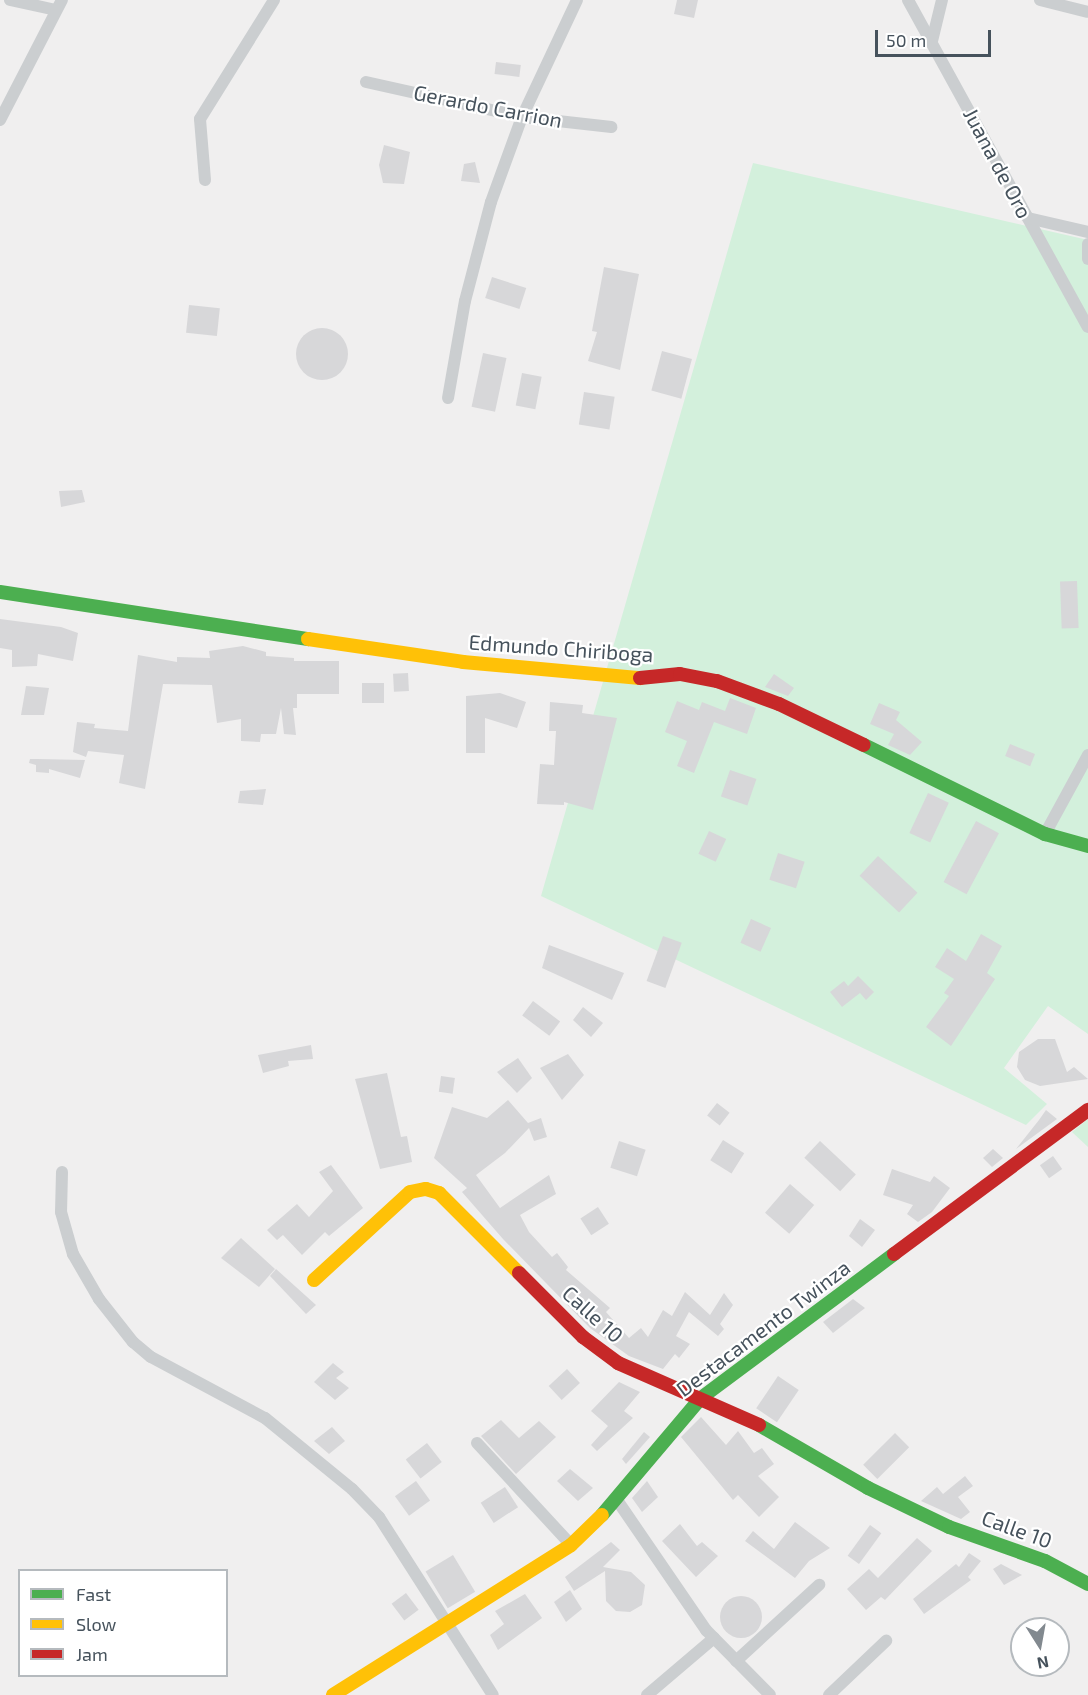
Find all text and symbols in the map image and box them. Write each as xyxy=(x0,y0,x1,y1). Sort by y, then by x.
scale bar xyxy=(878,18,994,56)
text: 50 m xyxy=(886,29,926,51)
street label: Gerardo Carrion xyxy=(412,79,564,133)
street label: Juana de Oro xyxy=(958,104,1038,222)
street label: Edmundo Chiriboga xyxy=(468,629,654,667)
street label: Destacamento Twinza xyxy=(671,1254,855,1402)
street label: Calle 10 xyxy=(557,1280,629,1348)
street label: Calle 10 xyxy=(978,1505,1056,1553)
legend xyxy=(18,1569,228,1677)
text: Fast xyxy=(76,1583,111,1605)
text: Slow xyxy=(76,1613,116,1635)
north arrow xyxy=(1010,1617,1070,1677)
text: Jam xyxy=(76,1643,108,1665)
text: N xyxy=(1036,1653,1051,1674)

